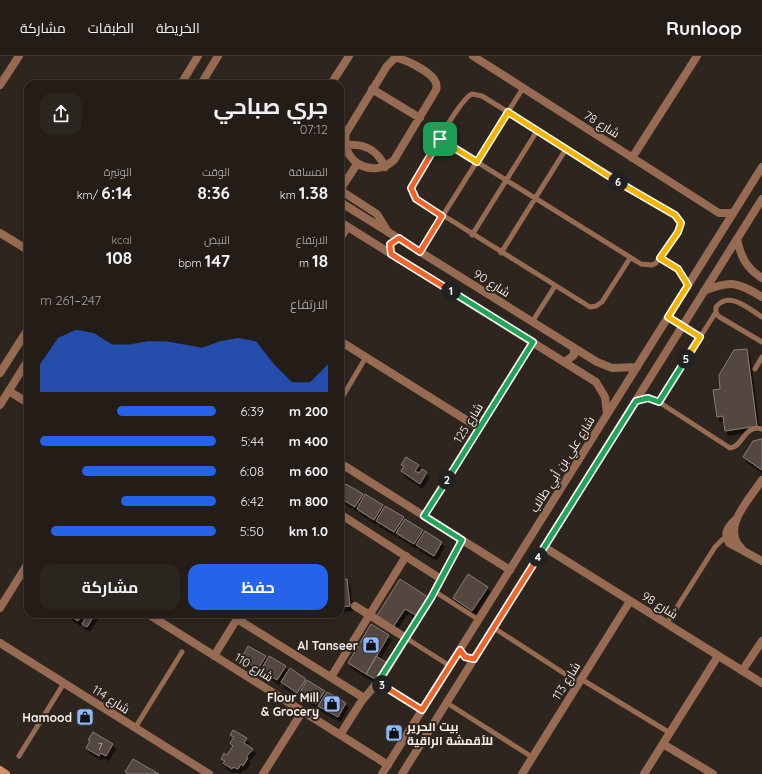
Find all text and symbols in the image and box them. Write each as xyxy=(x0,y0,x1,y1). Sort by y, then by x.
text: Runloop xyxy=(666,16,742,40)
text: مشاركة xyxy=(20,19,66,37)
text: الطبقات xyxy=(88,19,134,37)
text: الخريطة xyxy=(156,19,200,37)
text: جري صباحي xyxy=(213,92,328,120)
button: share xyxy=(40,93,82,135)
street label: شارع 78 xyxy=(581,107,623,142)
text: 07:12 xyxy=(300,121,328,137)
pin xyxy=(423,122,457,156)
icon: arrive xyxy=(429,128,451,150)
text: الوتيرة xyxy=(104,165,132,179)
text: الوقت xyxy=(202,165,230,179)
text: المسافة xyxy=(289,165,328,179)
pin: 6 xyxy=(608,172,628,192)
text: 6 xyxy=(615,175,621,189)
text: 6:14 xyxy=(101,182,132,203)
text: 8:36 xyxy=(198,182,230,203)
text: 1.38 xyxy=(299,182,328,203)
text: /km xyxy=(77,188,101,202)
text: km xyxy=(280,188,299,202)
text: kcal xyxy=(111,233,132,247)
text: النبض xyxy=(204,233,230,247)
text: الارتفاع xyxy=(296,233,328,247)
text: 108 xyxy=(106,247,132,268)
text: 147 xyxy=(205,250,230,271)
text: 18 xyxy=(312,250,328,271)
text: bpm xyxy=(178,256,205,270)
text: m xyxy=(299,256,312,270)
street label: شارع 90 xyxy=(470,266,513,301)
pin: 1 xyxy=(441,281,461,301)
text: 1 xyxy=(449,284,453,298)
text: 247–261 m xyxy=(40,292,101,308)
text: الارتفاع xyxy=(290,296,328,312)
pin: 5 xyxy=(676,349,696,369)
text: 5 xyxy=(683,352,689,366)
street label: شارع 125 xyxy=(450,400,487,446)
text: 6:39 xyxy=(241,403,264,419)
text: 200 m xyxy=(289,403,328,419)
street label: شارع علي بن أبي طالب xyxy=(526,413,600,516)
text: 5:44 xyxy=(241,433,264,449)
text: 400 m xyxy=(289,433,328,449)
text: 6:08 xyxy=(240,463,264,479)
text: 600 m xyxy=(289,463,328,479)
pin: 2 xyxy=(437,470,457,490)
text: 2 xyxy=(444,473,450,487)
text: 6:42 xyxy=(241,493,264,509)
text: 800 m xyxy=(289,493,328,509)
text: 5:50 xyxy=(240,523,264,539)
text: 1.0 km xyxy=(289,523,328,539)
pin: 4 xyxy=(528,547,548,567)
text: 4 xyxy=(535,550,541,564)
button: مشاركة xyxy=(40,564,180,610)
button: حفظ xyxy=(188,564,328,610)
street label: شارع 98 xyxy=(639,588,681,623)
shop icon: Al Tanseer xyxy=(361,635,381,655)
place label: Al Tanseer xyxy=(298,638,358,653)
street label: شارع 110 xyxy=(231,649,276,686)
street label: شارع 113 xyxy=(549,659,584,703)
pin: 3 xyxy=(372,675,392,695)
text: 3 xyxy=(379,678,385,692)
street label: شارع 114 xyxy=(89,681,133,717)
place label: Flour Mill & Grocery xyxy=(261,690,319,719)
shop icon: Flour Mill & Grocery xyxy=(322,694,342,714)
shop icon: Hamood xyxy=(75,707,95,727)
place label: Hamood xyxy=(22,710,72,725)
place label: بيت الحرير للأقمشة الراقية xyxy=(406,719,493,749)
shop icon: بيت الحرير للأقمشة الراقية xyxy=(384,723,404,743)
house number: 7 xyxy=(97,740,103,753)

